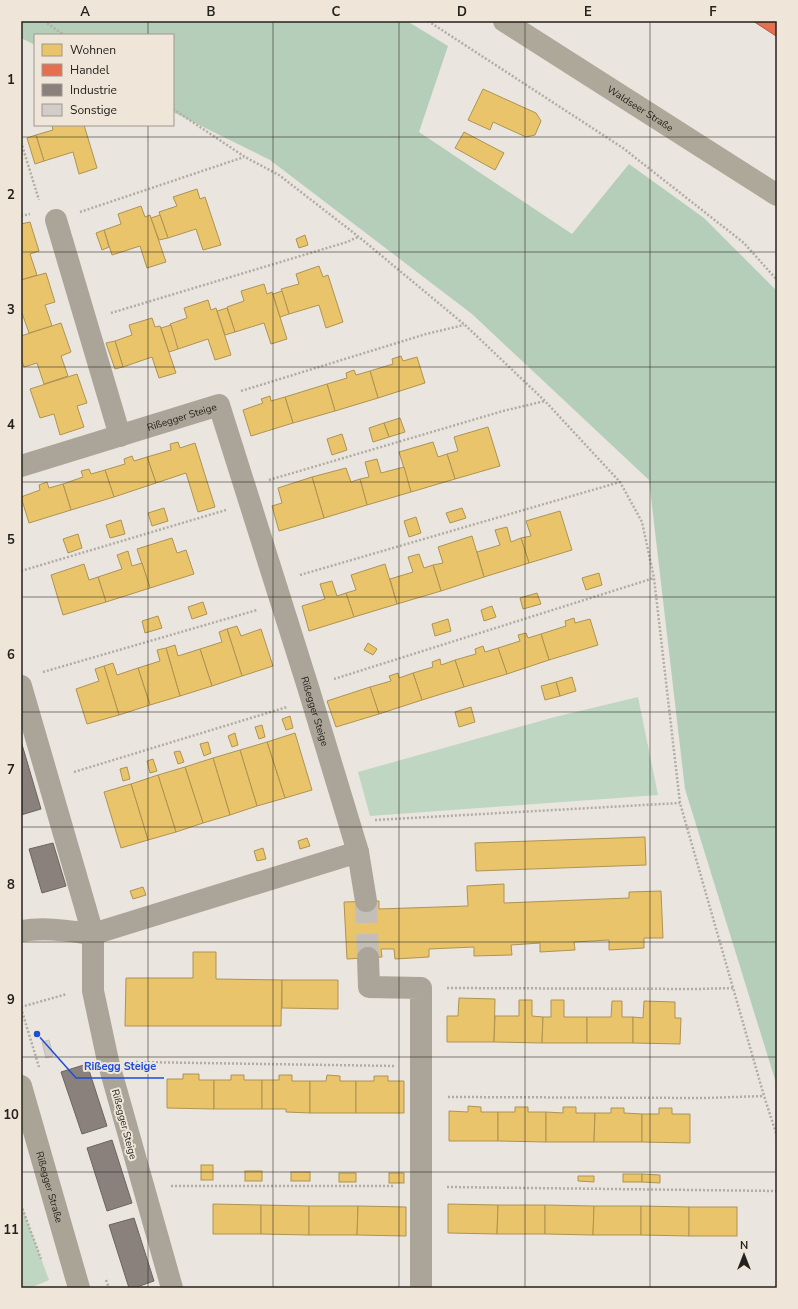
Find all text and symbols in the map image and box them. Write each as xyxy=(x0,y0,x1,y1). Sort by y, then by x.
text: A xyxy=(80,3,90,21)
text: B xyxy=(207,3,216,21)
text: C xyxy=(332,3,341,21)
text: D xyxy=(457,3,467,21)
text: E xyxy=(584,3,592,21)
text: F xyxy=(709,3,717,21)
legend xyxy=(34,34,174,126)
text: Wohnen xyxy=(70,42,116,58)
text: Handel xyxy=(70,62,110,78)
text: 1 xyxy=(7,71,15,89)
text: Industrie xyxy=(70,82,117,98)
street label: Waldseer Straße xyxy=(604,83,676,135)
text: Sonstige xyxy=(70,102,117,118)
text: 2 xyxy=(7,186,15,204)
text: 3 xyxy=(7,301,15,319)
street label: Rißegger Steige xyxy=(145,400,218,435)
text: 4 xyxy=(7,416,15,434)
text: 5 xyxy=(7,531,15,549)
text: 6 xyxy=(7,646,15,664)
street label: Rißegger Steige xyxy=(297,675,331,748)
text: 7 xyxy=(7,761,15,779)
text: 8 xyxy=(7,876,15,894)
text: 9 xyxy=(7,991,15,1009)
callout: Rißegg Steige xyxy=(76,1055,164,1078)
text: Rißegg Steige xyxy=(84,1059,156,1074)
street label: Rißegger Steige xyxy=(108,1088,140,1161)
text: 10 xyxy=(3,1106,19,1124)
street label: Rißegger Straße xyxy=(32,1150,66,1225)
text: 11 xyxy=(3,1221,19,1239)
north arrow xyxy=(724,1235,764,1275)
text: N xyxy=(740,1238,748,1253)

